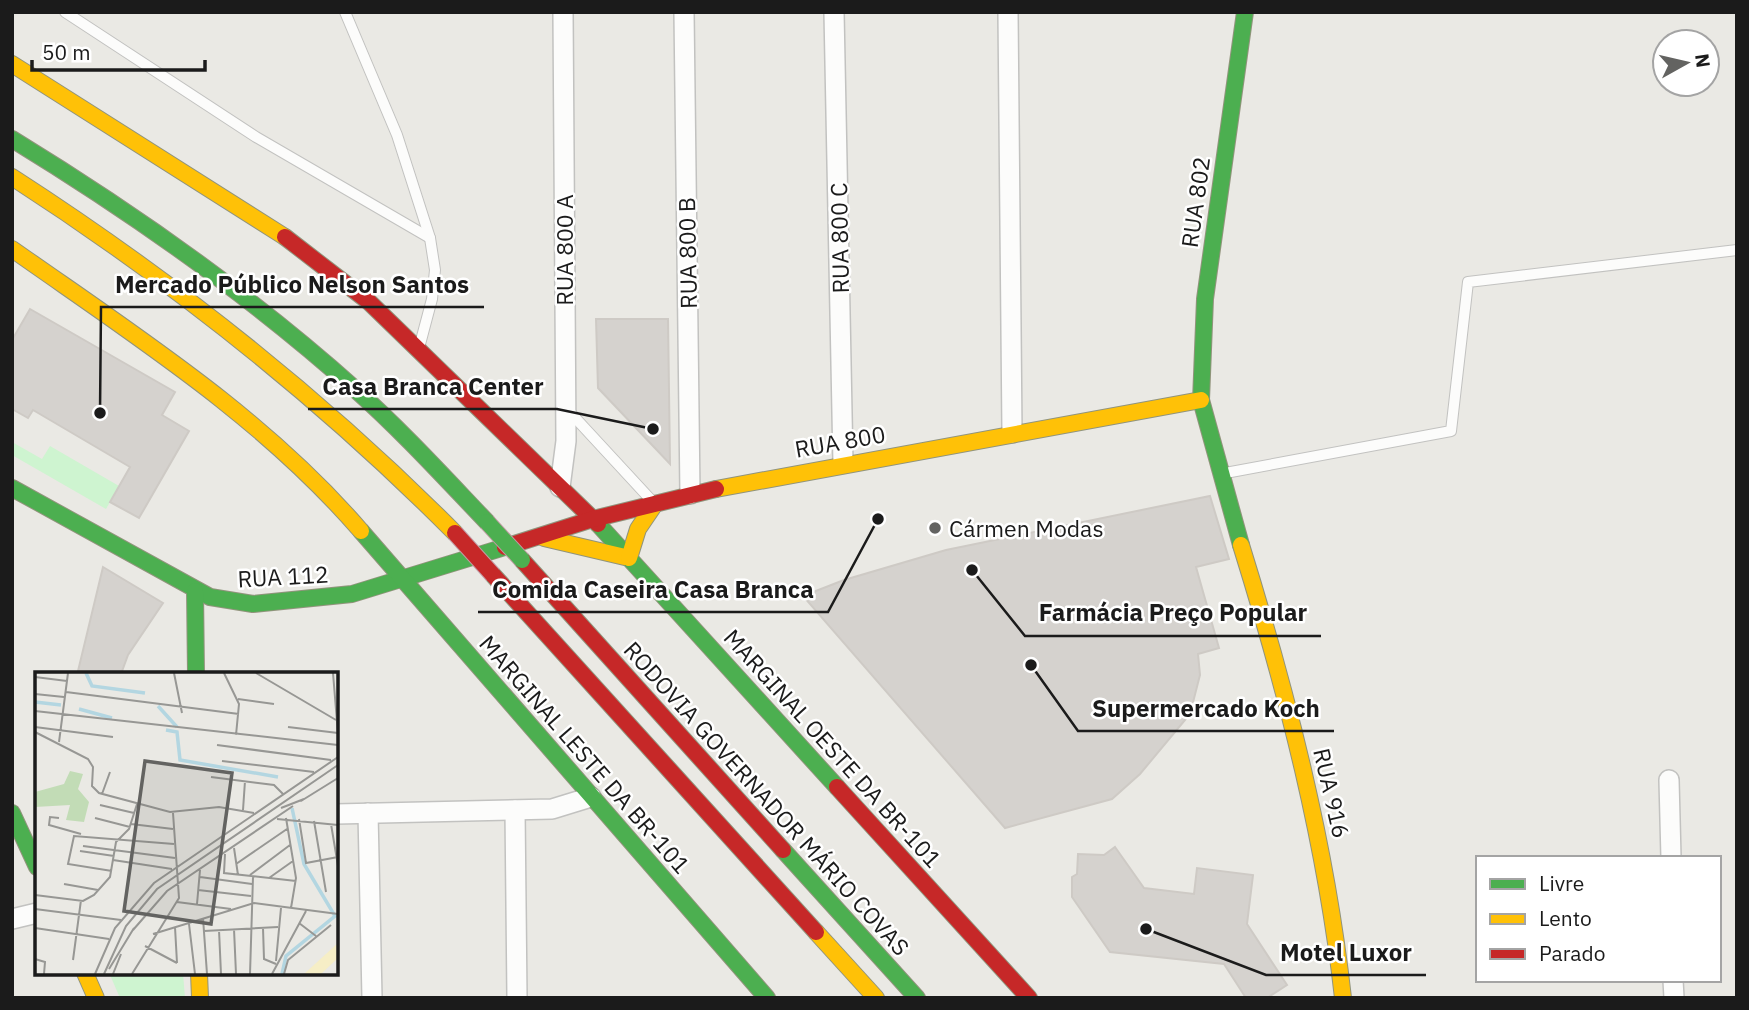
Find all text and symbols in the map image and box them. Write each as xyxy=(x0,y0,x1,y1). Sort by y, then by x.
scale bar xyxy=(32,28,205,72)
north arrow xyxy=(1651,28,1721,98)
text: 50 m xyxy=(42,38,91,66)
text: N xyxy=(1690,52,1716,69)
street label: RUA 802 xyxy=(1174,155,1216,249)
street label: RUA 800 C xyxy=(823,182,855,294)
street label: RUA 800 A xyxy=(549,194,579,306)
street label: RUA 800 B xyxy=(671,197,703,309)
callout: Mercado Público Nelson Santos xyxy=(101,262,484,307)
text: Mercado Público Nelson Santos xyxy=(115,268,469,300)
callout: Casa Branca Center xyxy=(308,364,557,409)
text: Casa Branca Center xyxy=(322,370,544,402)
street label: RUA 800 xyxy=(792,418,888,464)
place label: Cármen Modas xyxy=(949,513,1104,543)
marker: Cármen Modas xyxy=(927,520,943,536)
street label: RUA 112 xyxy=(237,559,329,593)
callout: Comida Caseira Casa Branca xyxy=(478,567,828,612)
text: Comida Caseira Casa Branca xyxy=(492,573,814,605)
callout: Farmácia Preço Popular xyxy=(1025,591,1321,636)
text: Farmácia Preço Popular xyxy=(1039,596,1308,628)
street label: MARGINAL OESTE DA BR-101 xyxy=(718,622,948,874)
street label: MARGINAL LESTE DA BR-101 xyxy=(473,629,697,879)
street label: RODOVIA GOVERNADOR MÁRIO COVAS xyxy=(618,635,916,961)
inset map xyxy=(35,672,338,975)
callout: Supermercado Koch xyxy=(1078,686,1334,731)
text: Supermercado Koch xyxy=(1092,692,1320,724)
street label: RUA 916 xyxy=(1307,745,1357,841)
legend xyxy=(1476,856,1721,982)
text: Livre xyxy=(1539,869,1584,897)
text: Lento xyxy=(1539,904,1592,932)
callout: Motel Luxor xyxy=(1266,930,1426,975)
text: Motel Luxor xyxy=(1280,936,1412,968)
text: Parado xyxy=(1539,939,1606,967)

